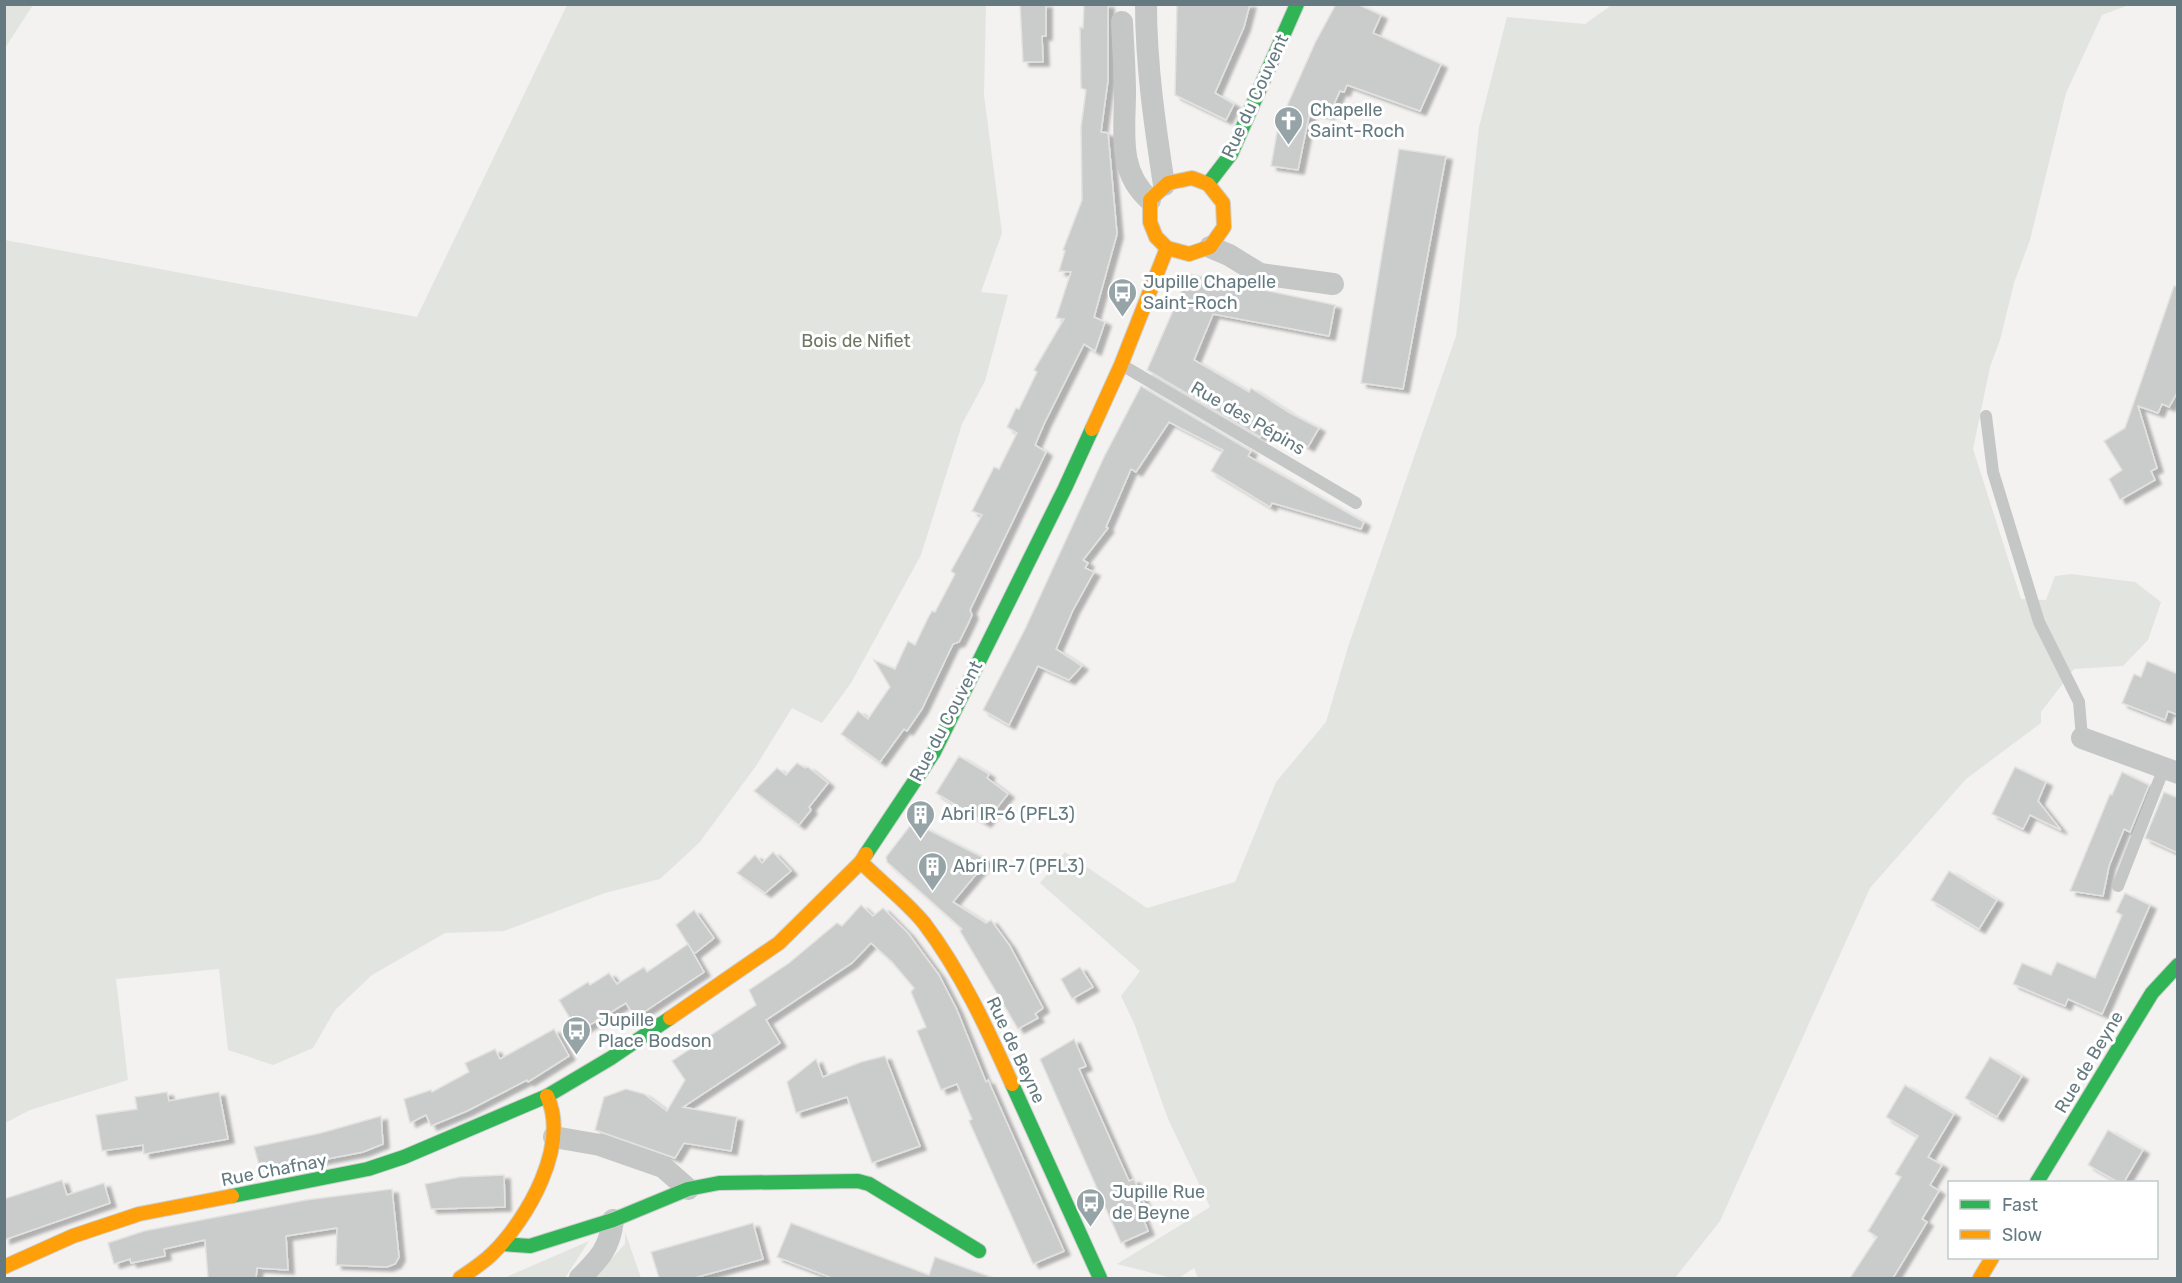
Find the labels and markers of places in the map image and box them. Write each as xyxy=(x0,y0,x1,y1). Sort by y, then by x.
place label: Chapelle Saint-Roch xyxy=(1310,99,1405,142)
church icon: Chapelle Saint-Roch xyxy=(1273,104,1305,146)
place label: Jupille Chapelle Saint-Roch xyxy=(1143,271,1276,314)
bus stop icon: Jupille Chapelle Saint-Roch xyxy=(1106,276,1138,318)
building icon: Abri IR-6 (PFL3) xyxy=(904,798,936,840)
place label: Abri IR-6 (PFL3) xyxy=(941,803,1075,825)
building icon: Abri IR-7 (PFL3) xyxy=(916,850,948,892)
place label: Abri IR-7 (PFL3) xyxy=(953,855,1084,877)
place label: Jupille Place Bodson xyxy=(598,1009,712,1052)
bus stop icon: Jupille Place Bodson xyxy=(561,1014,593,1056)
place label: Jupille Rue de Beyne xyxy=(1112,1181,1205,1224)
bus stop icon: Jupille Rue de Beyne xyxy=(1075,1186,1107,1228)

